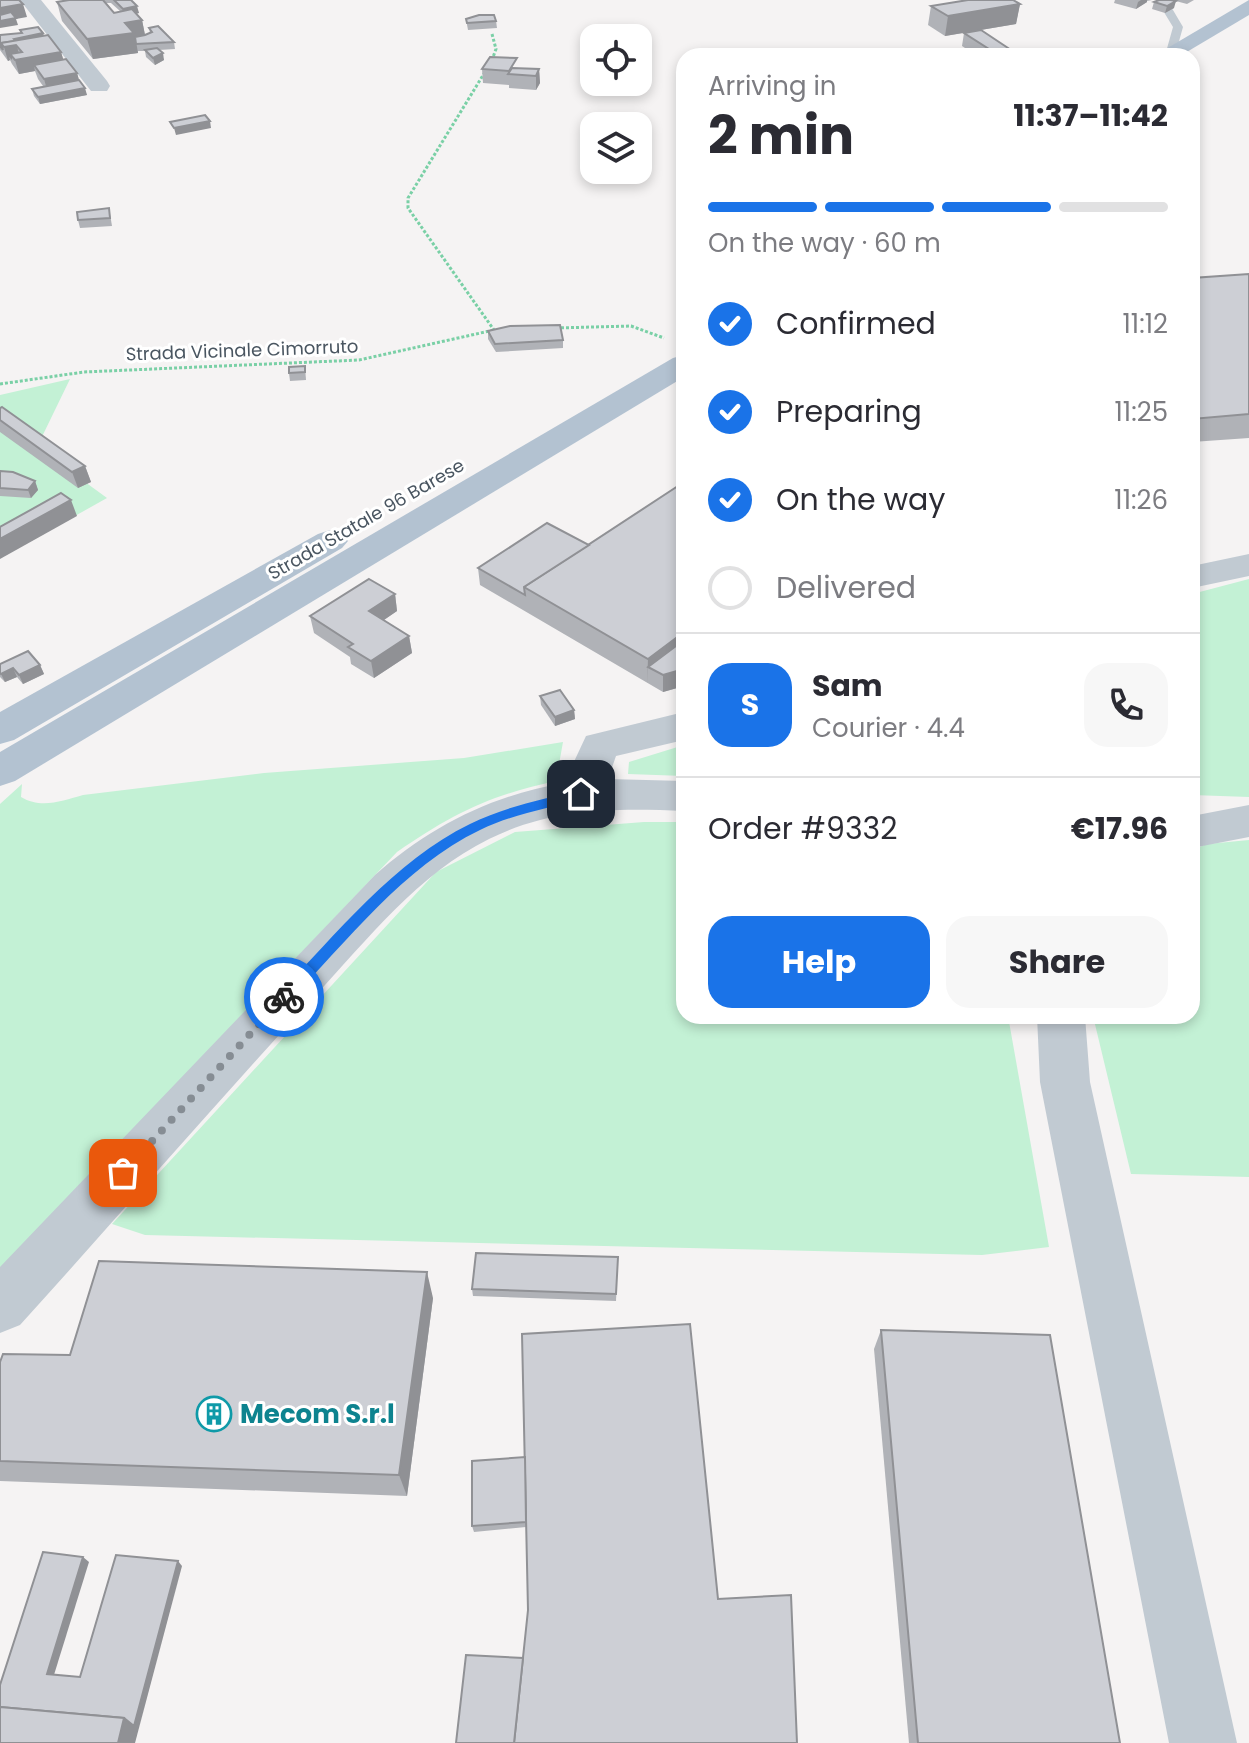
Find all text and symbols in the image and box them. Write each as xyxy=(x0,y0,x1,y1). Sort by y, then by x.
map controls xyxy=(580,24,652,184)
button: locate xyxy=(580,24,652,96)
text: Arriving in xyxy=(708,68,837,104)
text: 11:37–11:42 xyxy=(1013,94,1168,137)
text: 2 min xyxy=(708,99,854,172)
button: layers xyxy=(580,112,652,184)
text: On the way · 60 m xyxy=(708,225,941,261)
icon: check xyxy=(708,302,752,346)
text: Confirmed xyxy=(776,302,936,345)
text: 11:12 xyxy=(1123,306,1168,342)
street label: Strada Vicinale Cimorruto xyxy=(125,333,359,367)
icon: check xyxy=(708,390,752,434)
text: Preparing xyxy=(776,390,922,433)
text: 11:25 xyxy=(1115,394,1168,430)
street label: Strada Statale 96 Barese xyxy=(263,452,469,586)
icon: check xyxy=(708,478,752,522)
text: On the way xyxy=(776,478,945,521)
text: 11:26 xyxy=(1114,482,1168,518)
text: Delivered xyxy=(776,566,916,609)
button: phone xyxy=(1084,663,1168,747)
text: Sam xyxy=(812,664,883,707)
text: S xyxy=(741,683,759,726)
text: Courier · 4.4 xyxy=(812,710,965,746)
pin xyxy=(547,760,615,828)
icon: home xyxy=(559,772,603,816)
text: Order #9332 xyxy=(708,807,898,850)
text: €17.96 xyxy=(1071,807,1168,850)
button: Help xyxy=(708,916,930,1008)
button: Share xyxy=(946,916,1168,1008)
courier xyxy=(244,957,324,1037)
icon: bike xyxy=(262,975,306,1019)
pin xyxy=(89,1139,157,1207)
icon: bag xyxy=(101,1151,145,1195)
building icon: Mecom S.r.l xyxy=(195,1395,233,1433)
place label: Mecom S.r.l xyxy=(240,1396,395,1432)

